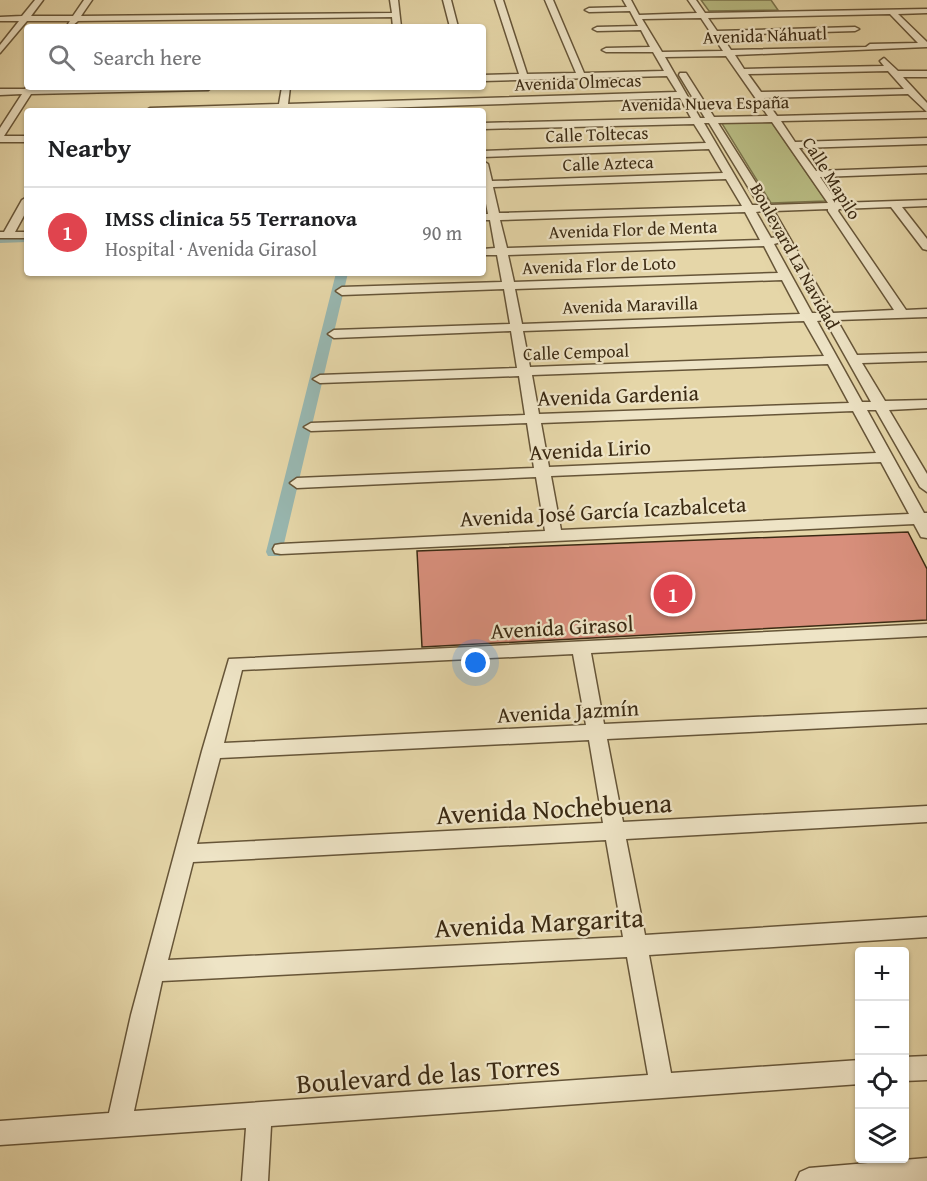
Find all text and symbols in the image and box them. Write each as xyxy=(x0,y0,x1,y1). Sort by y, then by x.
street label: Avenida Náhuatl xyxy=(702,19,828,51)
search box xyxy=(24,24,486,90)
icon: search xyxy=(45,41,78,74)
text: Search here xyxy=(93,41,202,73)
street label: Avenida Olmecas xyxy=(514,66,642,98)
street label: Avenida Nueva España xyxy=(621,88,790,118)
street label: Calle Toltecas xyxy=(545,119,649,149)
text: Nearby xyxy=(48,128,131,167)
street label: Calle Mapilo xyxy=(796,131,868,225)
street label: Calle Azteca xyxy=(562,148,654,178)
street label: Boulevard La Navidad xyxy=(744,178,847,334)
text: IMSS clinica 55 Terranova xyxy=(105,202,357,234)
street label: Avenida Flor de Menta xyxy=(548,213,718,245)
text: 1 xyxy=(62,218,73,247)
text: 90 m xyxy=(422,218,462,247)
text: Hospital · Avenida Girasol xyxy=(105,234,317,263)
street label: Avenida Flor de Loto xyxy=(521,249,677,281)
street label: Avenida Maravilla xyxy=(562,289,699,321)
street label: Calle Cempoal xyxy=(522,337,630,367)
street label: Avenida Gardenia xyxy=(537,376,700,414)
street label: Avenida Lirio xyxy=(528,430,652,468)
street label: Avenida José García Icazbalceta xyxy=(459,487,748,534)
pin: 1 xyxy=(654,572,692,616)
street label: Avenida Girasol xyxy=(490,607,634,647)
your location xyxy=(461,648,490,677)
street label: Avenida Jazmín xyxy=(496,691,640,731)
street label: Avenida Nochebuena xyxy=(435,782,673,834)
street label: Avenida Margarita xyxy=(433,897,645,947)
map controls xyxy=(855,947,909,1163)
button: + xyxy=(855,947,909,1001)
button: − xyxy=(855,1001,909,1055)
street label: Boulevard de las Torres xyxy=(295,1045,561,1103)
button: locate xyxy=(855,1055,909,1109)
button: layers xyxy=(855,1109,909,1163)

